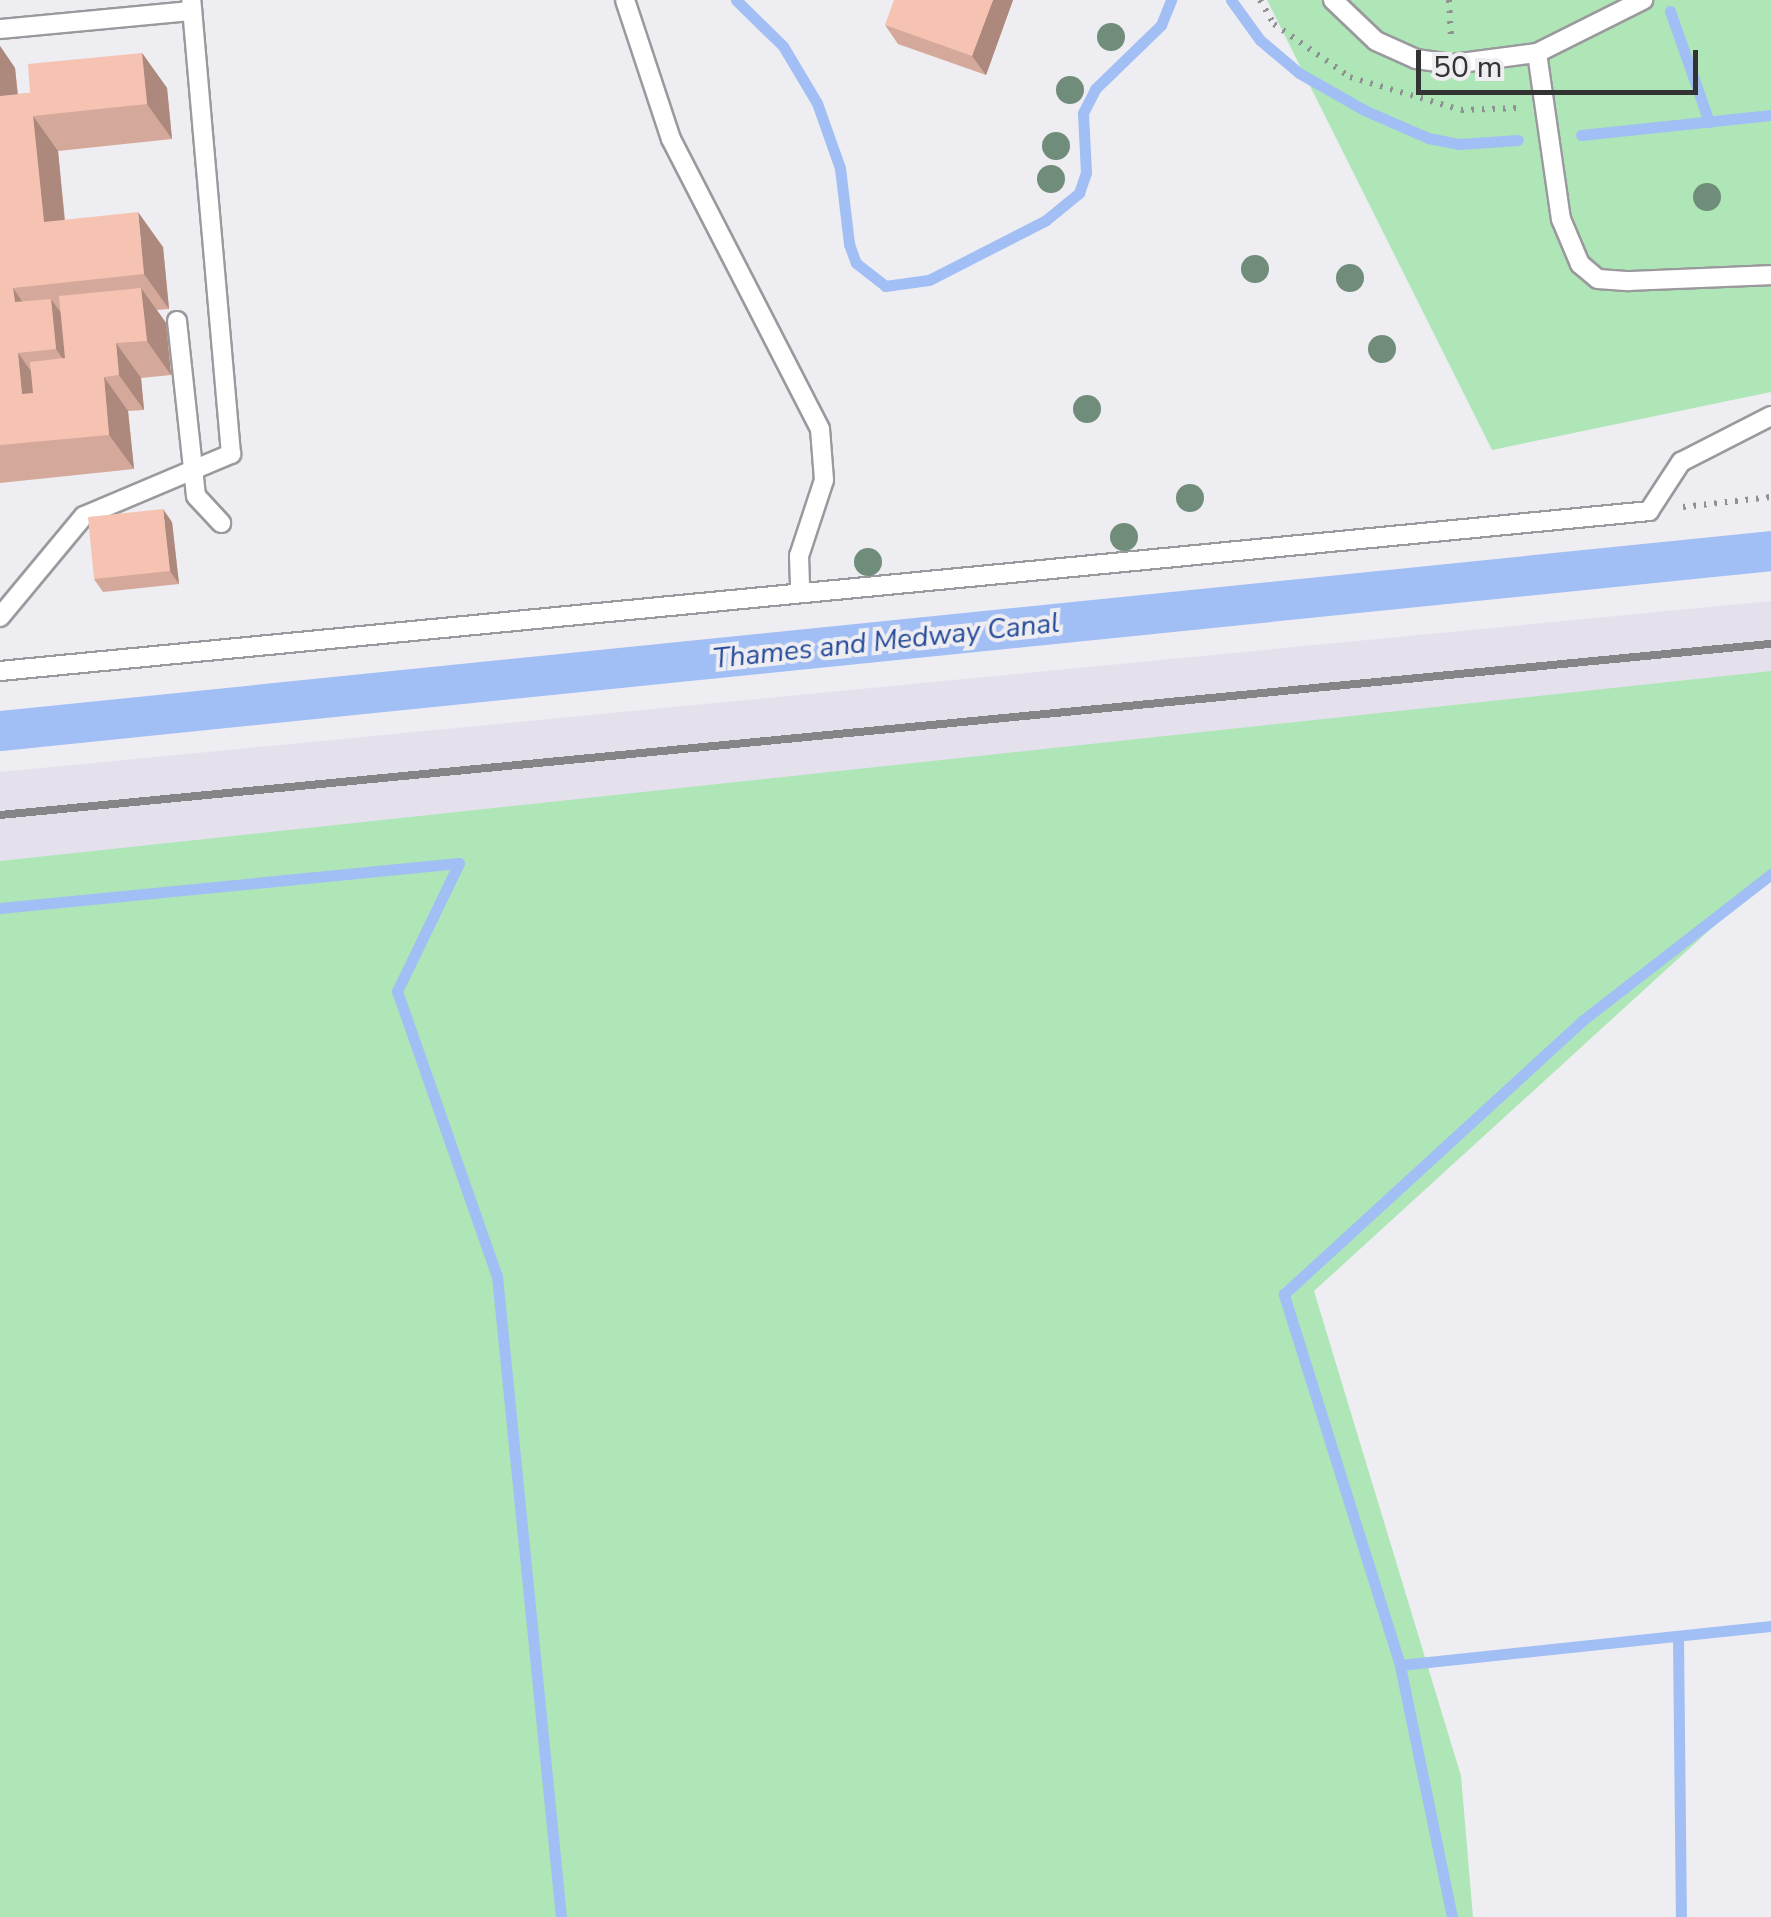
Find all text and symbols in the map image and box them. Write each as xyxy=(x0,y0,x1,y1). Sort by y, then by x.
scale bar xyxy=(1421,30,1704,92)
text: 50 m xyxy=(1433,47,1502,88)
water label: Thames and Medway Canal xyxy=(711,606,1061,676)

